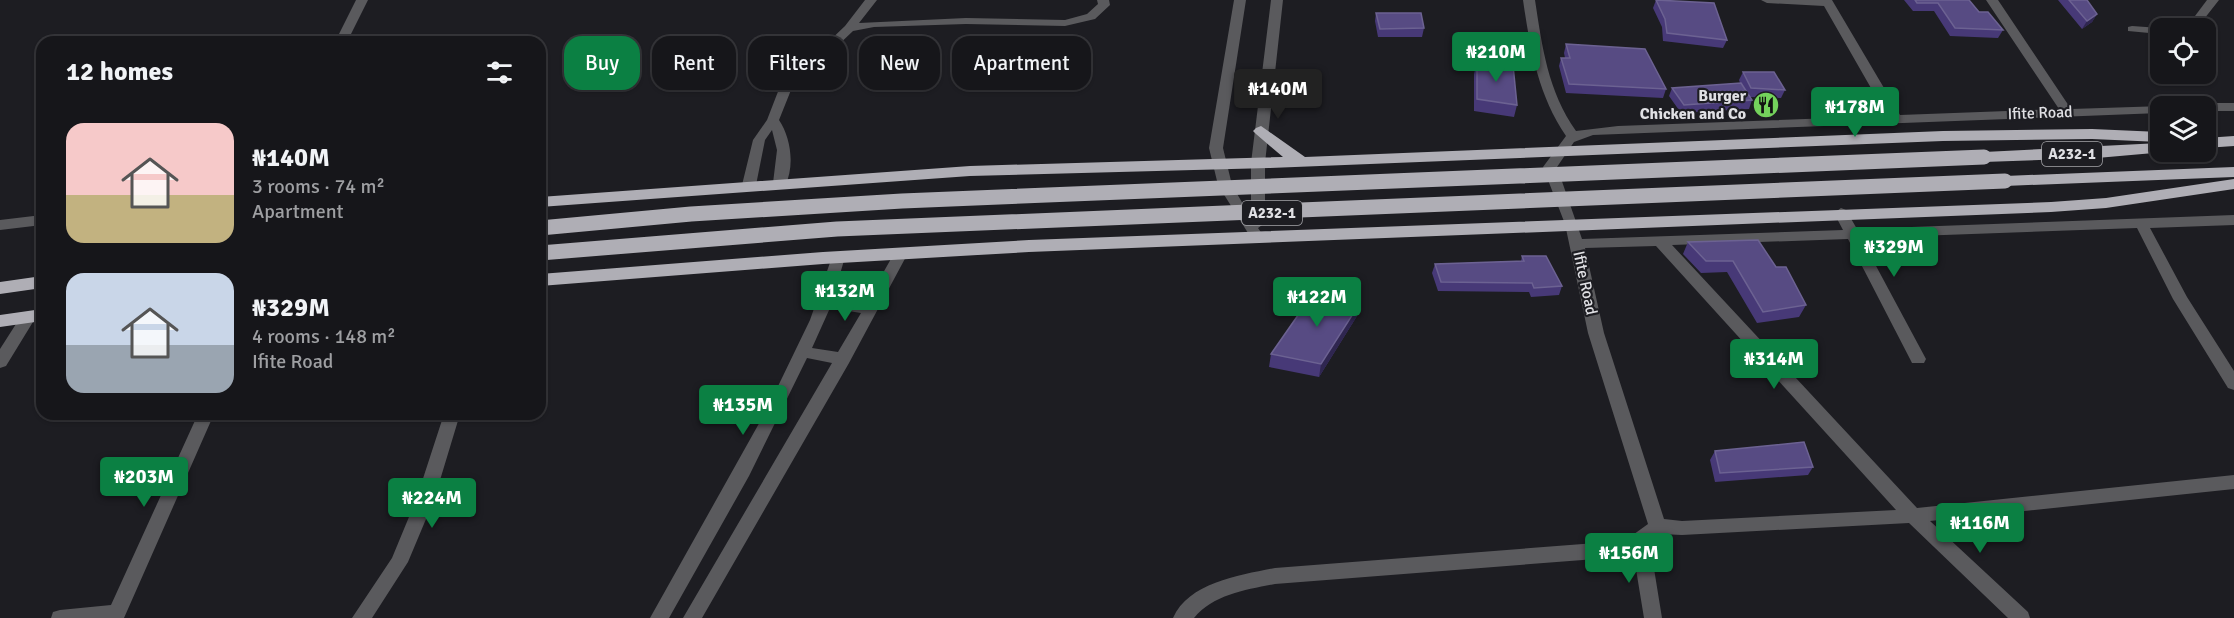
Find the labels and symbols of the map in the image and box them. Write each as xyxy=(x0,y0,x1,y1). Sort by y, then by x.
pin: ₦210M xyxy=(1454,32,1538,83)
pin: ₦140M xyxy=(1236,69,1320,120)
place label: Burger Chicken and Co xyxy=(1640,86,1747,124)
pin: ₦178M xyxy=(1813,87,1897,138)
restaurant icon: Burger Chicken and Co xyxy=(1751,90,1781,120)
street label: Ifite Road xyxy=(2007,102,2073,124)
road number: A232-1 xyxy=(2042,142,2102,166)
road number: A232-1 xyxy=(1242,201,1302,225)
pin: ₦329M xyxy=(1852,227,1936,278)
street label: Ifite Road xyxy=(1568,249,1602,317)
pin: ₦132M xyxy=(803,271,887,322)
pin: ₦122M xyxy=(1275,277,1359,328)
pin: ₦314M xyxy=(1732,339,1816,390)
pin: ₦135M xyxy=(701,385,785,436)
pin: ₦203M xyxy=(102,457,186,508)
pin: ₦224M xyxy=(390,478,474,529)
pin: ₦116M xyxy=(1938,503,2022,554)
pin: ₦156M xyxy=(1587,533,1671,584)

